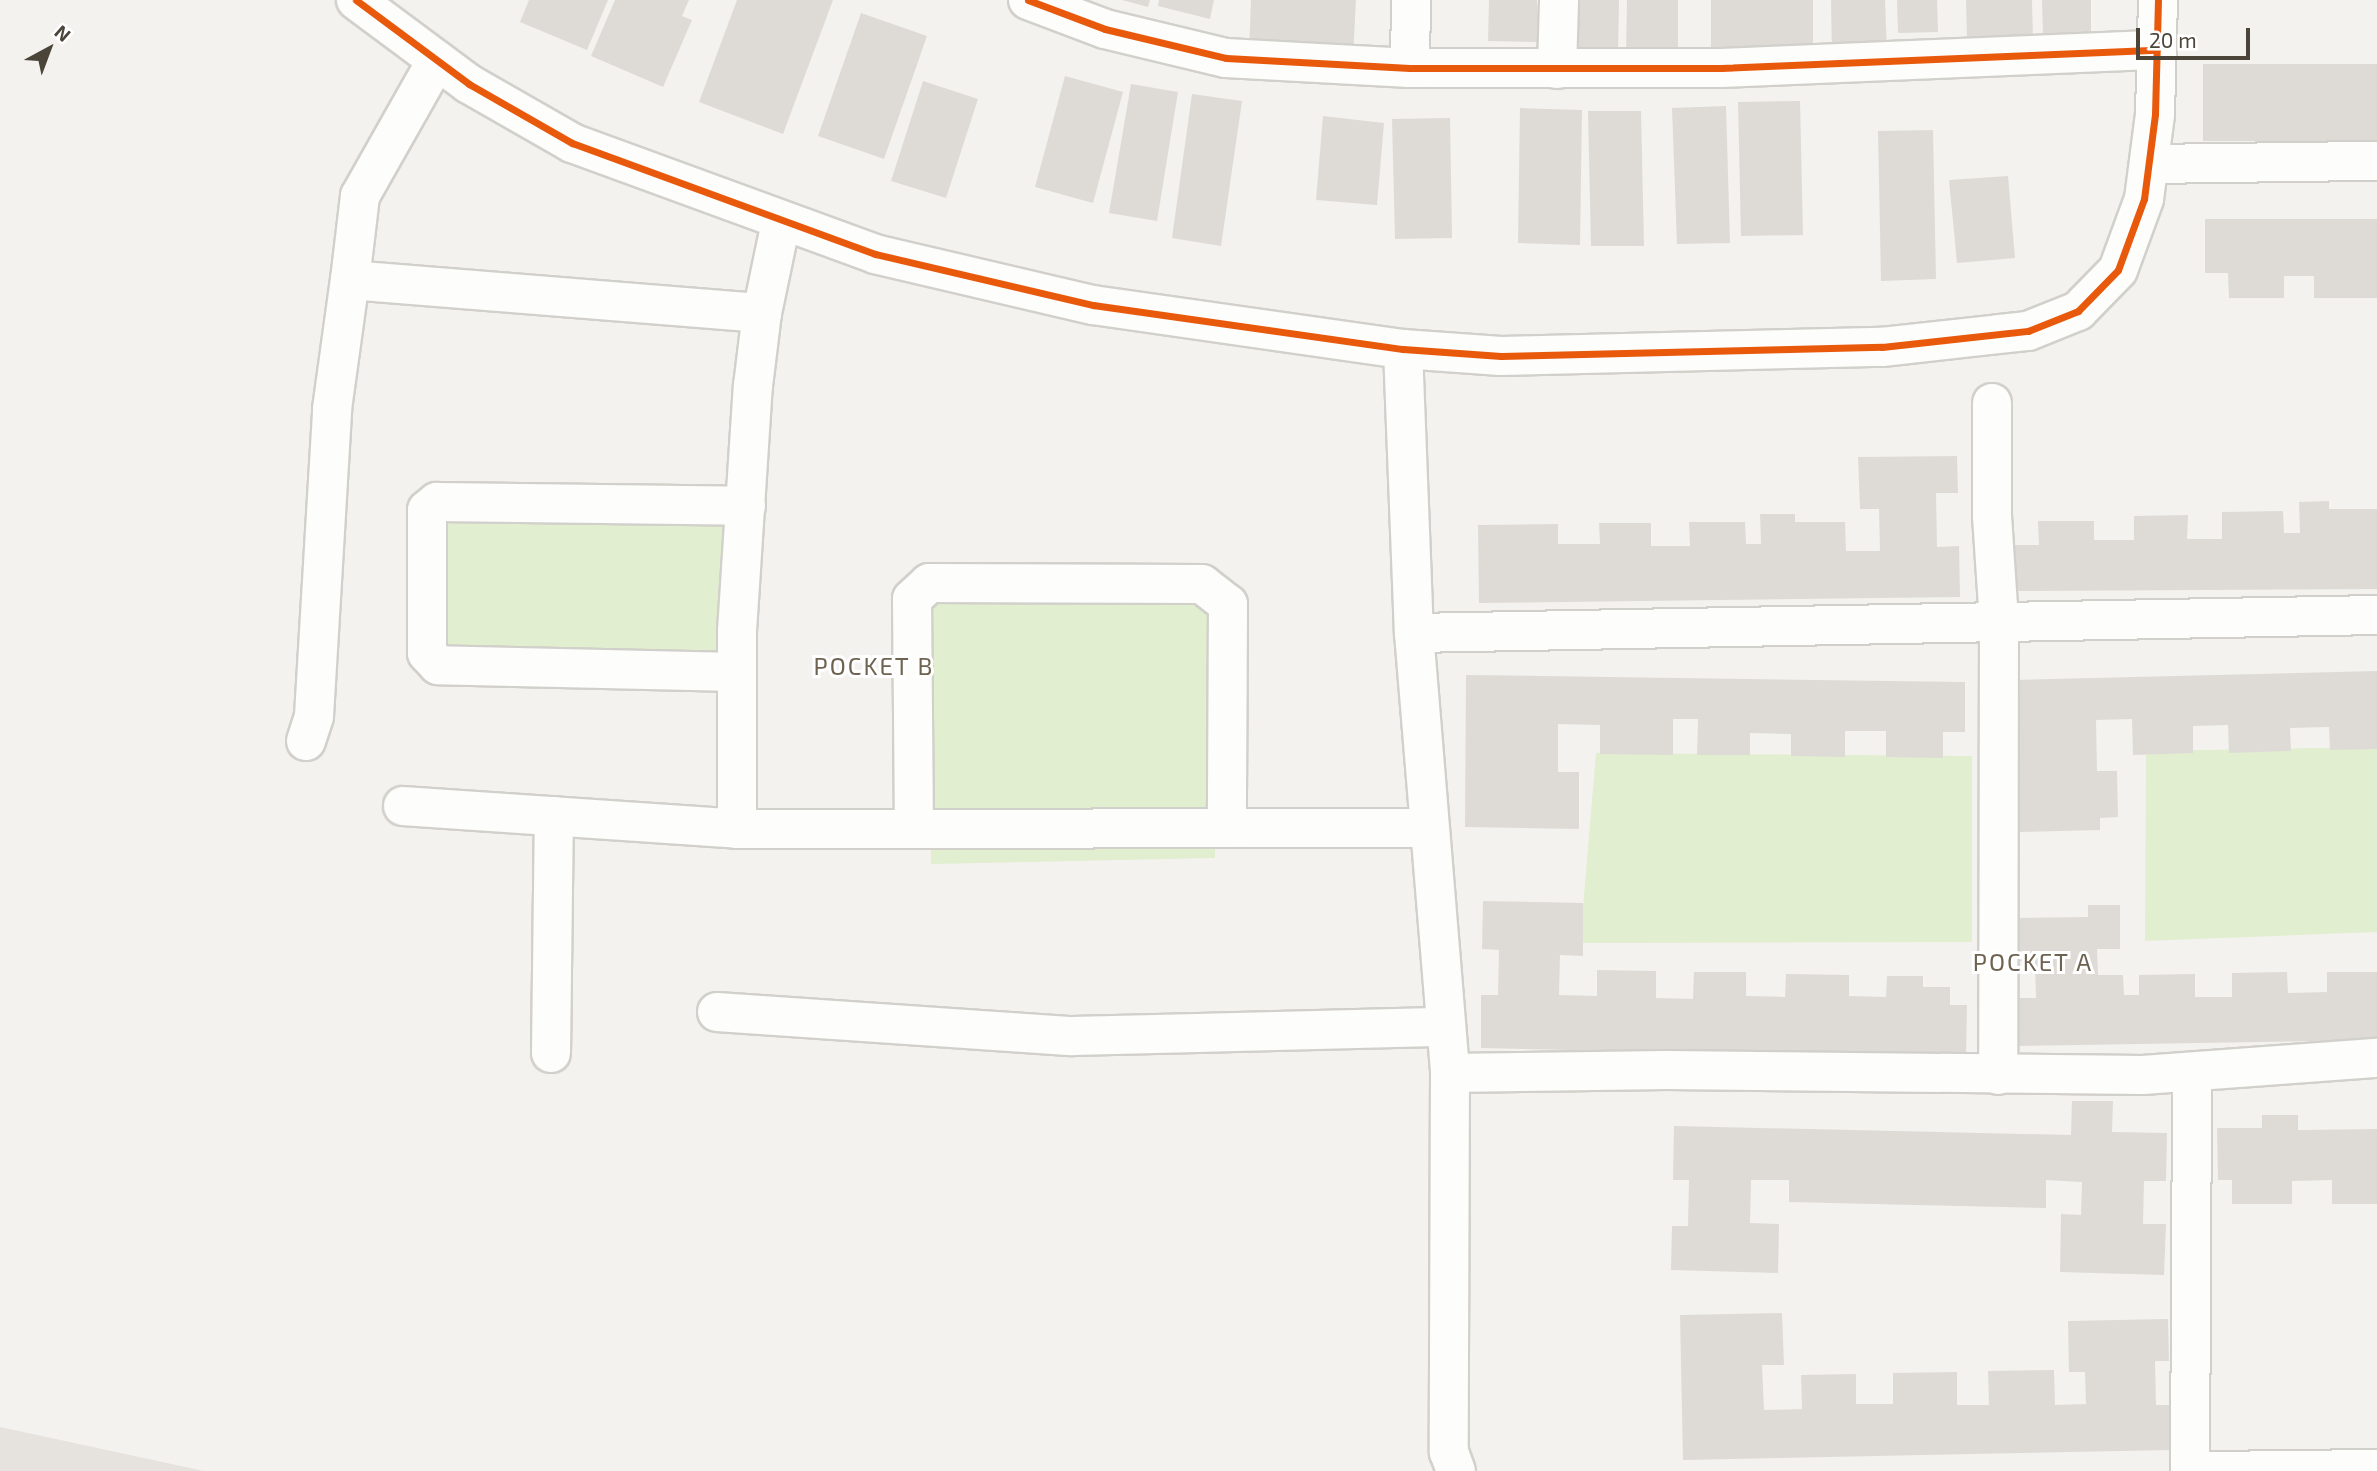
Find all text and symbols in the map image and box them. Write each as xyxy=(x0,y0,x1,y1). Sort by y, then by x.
north arrow xyxy=(14,14,84,84)
scale bar xyxy=(2139,14,2253,58)
text: N xyxy=(50,20,76,46)
text: 20 m xyxy=(2149,27,2197,52)
district label: POCKET B xyxy=(814,652,934,680)
district label: POCKET A xyxy=(1973,948,2093,976)

